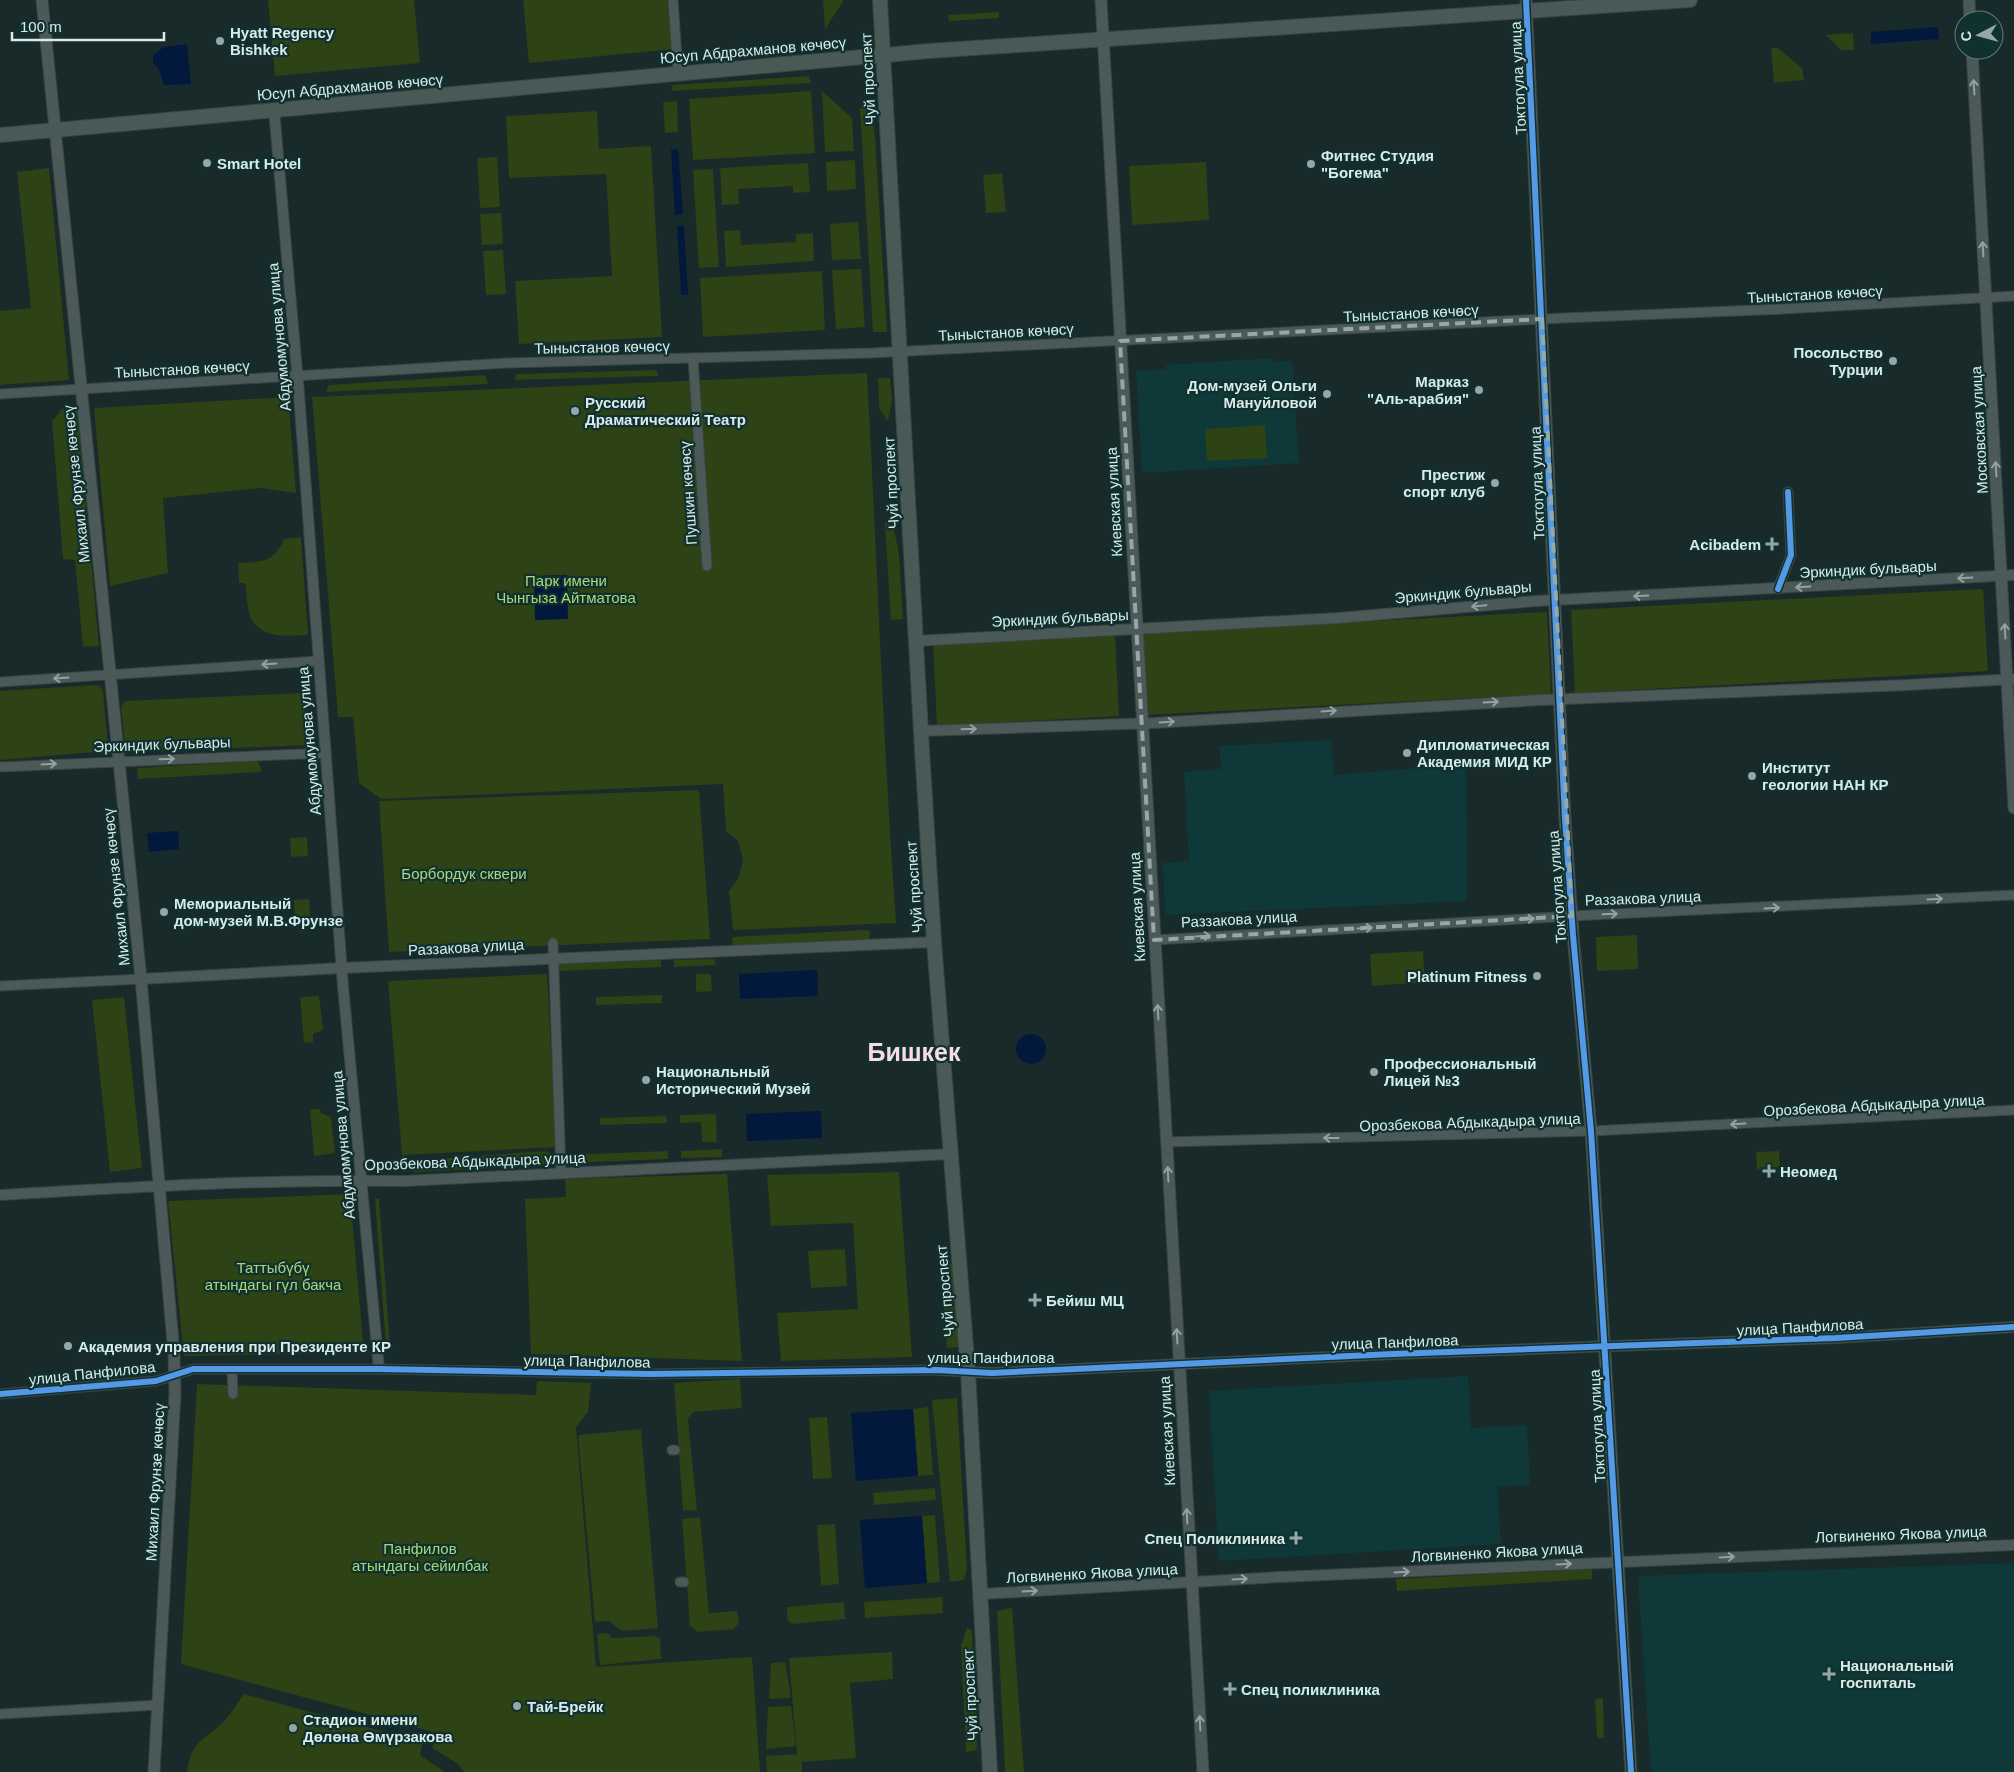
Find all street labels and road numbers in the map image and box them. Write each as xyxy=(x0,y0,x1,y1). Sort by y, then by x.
street label: Токтогула улица xyxy=(1507,20,1529,135)
street label: Чуй проспект xyxy=(857,32,879,126)
street label: Юсуп Абдрахманов көчөсү xyxy=(659,33,847,67)
street label: Юсуп Абдрахманов көчөсү xyxy=(256,70,444,104)
street label: Абдумомунова улица xyxy=(264,261,294,412)
street label: Тыныстанов көчөсү xyxy=(1747,282,1884,306)
street label: Тыныстанов көчөсү xyxy=(1343,301,1480,325)
street label: Тыныстанов көчөсү xyxy=(938,320,1075,344)
street label: Тыныстанов көчөсү xyxy=(534,337,670,357)
street label: Тыныстанов көчөсү xyxy=(114,357,251,381)
street label: Московская улица xyxy=(1967,365,1991,494)
street label: Михаил Фрунзе көчөсү xyxy=(59,404,93,564)
street label: Токтогула улица xyxy=(1527,425,1547,540)
street label: Чуй проспект xyxy=(880,436,902,530)
street label: Пушкин көчөсү xyxy=(676,440,700,545)
street label: Киевская улица xyxy=(1103,446,1125,557)
street label: Эркиндик бульвары xyxy=(1799,557,1937,581)
street label: Эркиндик бульвары xyxy=(1394,578,1532,606)
street label: Эркиндик бульвары xyxy=(991,606,1129,630)
street label: Абдумомунова улица xyxy=(294,665,324,816)
street label: Эркиндик бульвары xyxy=(93,733,231,755)
street label: Михаил Фрунзе көчөсү xyxy=(99,807,133,967)
street label: Токтогула улица xyxy=(1545,829,1569,944)
street label: Чуй проспект xyxy=(902,840,926,934)
street label: Киевская улица xyxy=(1126,851,1148,962)
street label: Раззакова улица xyxy=(1585,887,1702,909)
street label: Раззакова улица xyxy=(1181,907,1298,931)
street label: Раззакова улица xyxy=(408,935,525,959)
street label: Абдумомунова улица xyxy=(328,1069,358,1220)
street label: Орозбекова Абдыкадыра улица xyxy=(1763,1091,1986,1119)
street label: Орозбекова Абдыкадыра улица xyxy=(1359,1110,1582,1134)
street label: Орозбекова Абдыкадыра улица xyxy=(364,1149,587,1173)
street label: Чуй проспект xyxy=(932,1244,957,1338)
street label: улица Панфилова xyxy=(1736,1315,1864,1339)
street label: улица Панфилова xyxy=(1331,1331,1459,1353)
street label: улица Панфилова xyxy=(928,1349,1055,1366)
street label: улица Панфилова xyxy=(523,1351,651,1371)
street label: улица Панфилова xyxy=(28,1358,157,1388)
street label: Токтогула улица xyxy=(1586,1368,1608,1483)
street label: Киевская улица xyxy=(1156,1375,1178,1486)
street label: Михаил Фрунзе көчөсү xyxy=(142,1402,168,1562)
street label: Логвиненко Якова улица xyxy=(1815,1522,1988,1545)
street label: Логвиненко Якова улица xyxy=(1411,1539,1584,1565)
street label: Логвиненко Якова улица xyxy=(1006,1560,1179,1586)
street label: Чуй проспект xyxy=(959,1648,981,1742)

